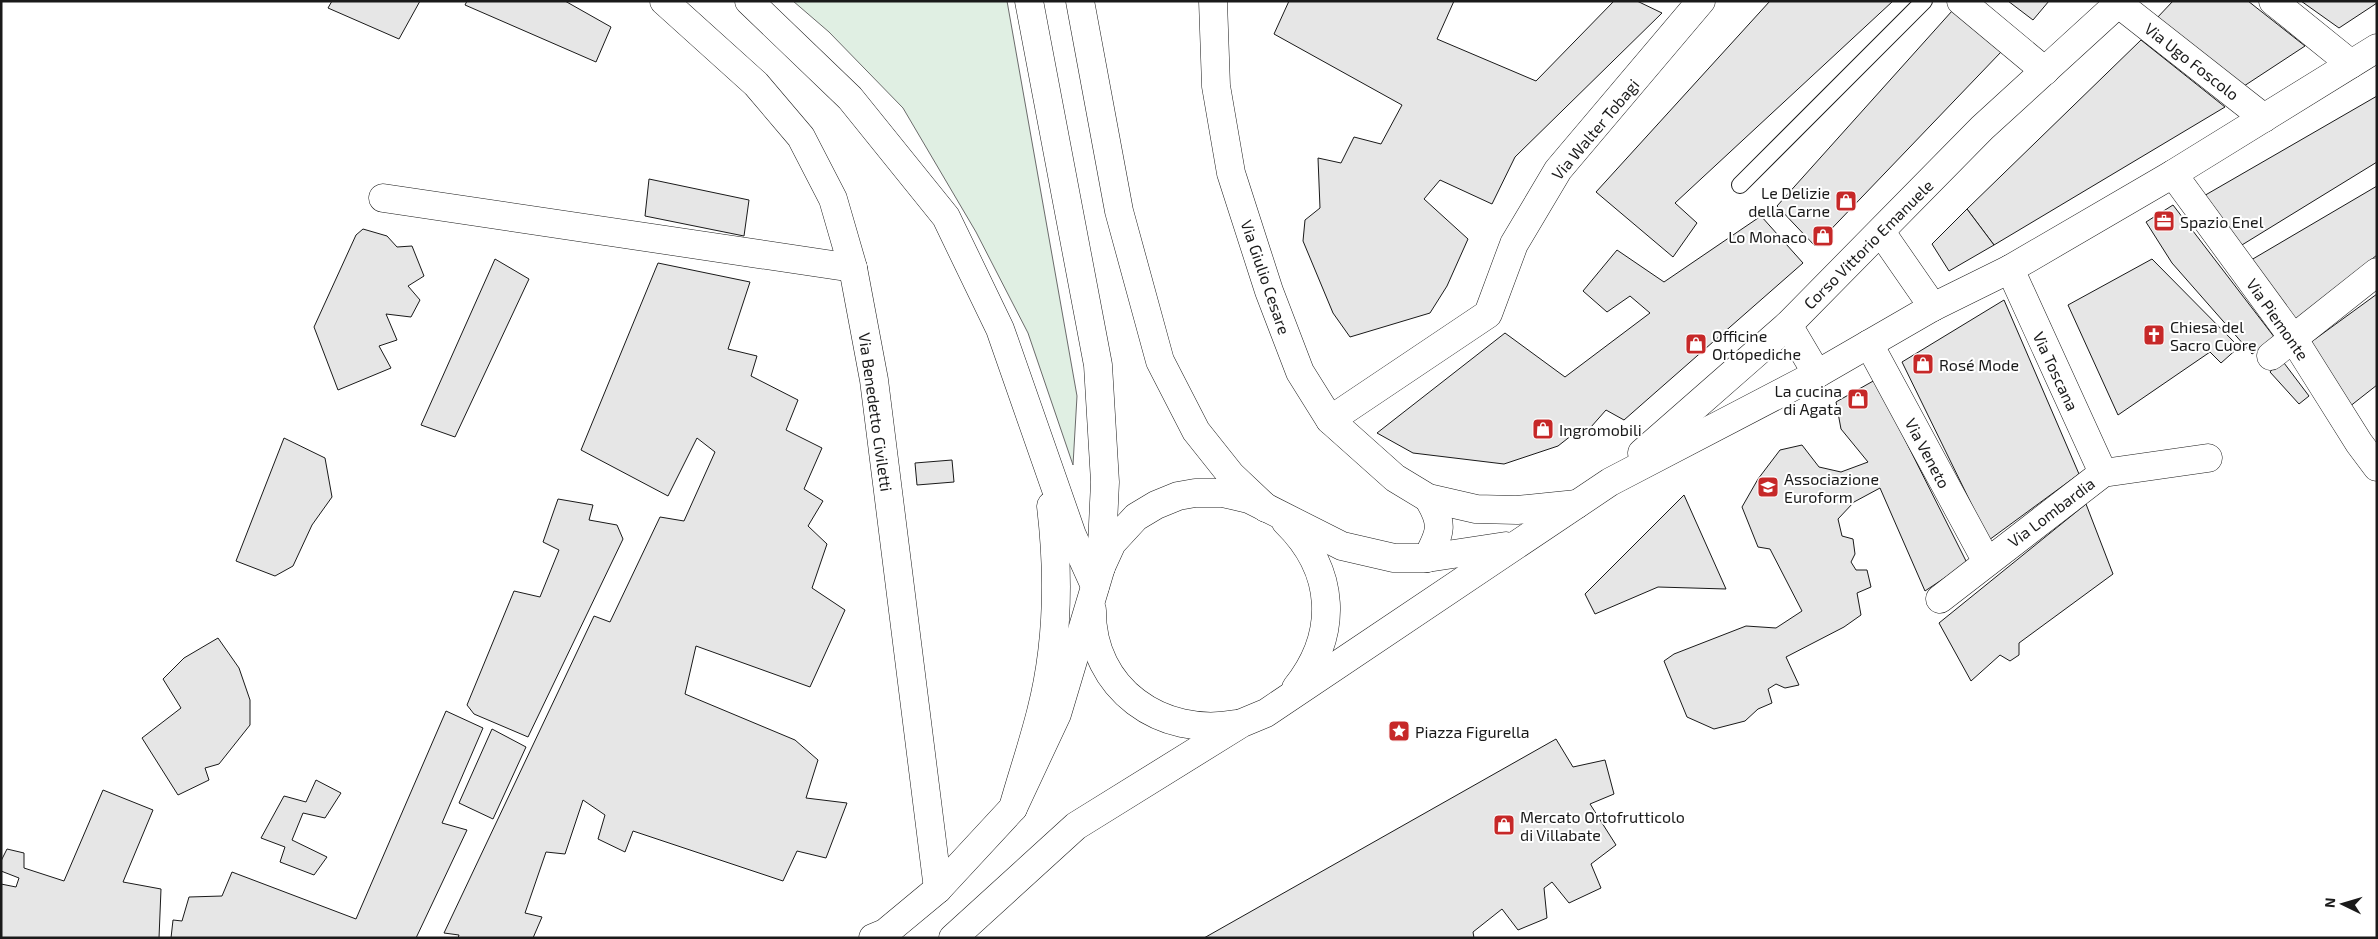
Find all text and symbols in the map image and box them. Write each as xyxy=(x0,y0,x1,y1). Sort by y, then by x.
street label: Via Ugo Foscolo xyxy=(2141,18,2243,104)
street label: Via Walter Tobagi xyxy=(1547,75,1643,183)
street label: Corso Vittorio Emanuele xyxy=(1799,175,1937,313)
place label: Le Delizie della Carne xyxy=(1748,183,1830,220)
shop icon: Le Delizie della Carne xyxy=(1834,189,1858,213)
office icon: Spazio Enel xyxy=(2152,209,2176,233)
place label: Spazio Enel xyxy=(2180,212,2264,231)
street label: Via Giulio Cesare xyxy=(1237,217,1295,337)
shop icon: Lo Monaco xyxy=(1811,224,1835,248)
place label: Lo Monaco xyxy=(1728,227,1807,246)
street label: Via Piemonte xyxy=(2243,275,2313,363)
place label: Chiesa del Sacro Cuore xyxy=(2170,317,2257,354)
church icon: Chiesa del Sacro Cuore xyxy=(2142,323,2166,347)
place label: Officine Ortopediche xyxy=(1712,326,1801,363)
street label: Via Toscana xyxy=(2029,328,2083,414)
street label: Via Benedetto Civiletti xyxy=(855,331,897,493)
shop icon: Officine Ortopediche xyxy=(1684,332,1708,356)
shop icon: Rosé Mode xyxy=(1911,352,1935,376)
place label: Rosé Mode xyxy=(1939,355,2019,374)
place label: La cucina di Agata xyxy=(1775,381,1842,418)
shop icon: La cucina di Agata xyxy=(1846,387,1870,411)
street label: Via Veneto xyxy=(1902,415,1954,491)
shop icon: Ingromobili xyxy=(1531,417,1555,441)
place label: Ingromobili xyxy=(1559,420,1642,439)
place label: Associazione Euroform xyxy=(1784,469,1879,506)
street label: Via Lombardia xyxy=(2004,473,2098,551)
school or university icon: Associazione Euroform xyxy=(1756,475,1780,499)
place icon: Piazza Figurella xyxy=(1387,719,1411,743)
place label: Piazza Figurella xyxy=(1415,722,1530,741)
place label: Mercato Ortofrutticolo di Villabate xyxy=(1520,807,1685,844)
shop icon: Mercato Ortofrutticolo di Villabate xyxy=(1492,813,1516,837)
north arrow xyxy=(2318,879,2368,929)
text: N xyxy=(2321,897,2338,909)

